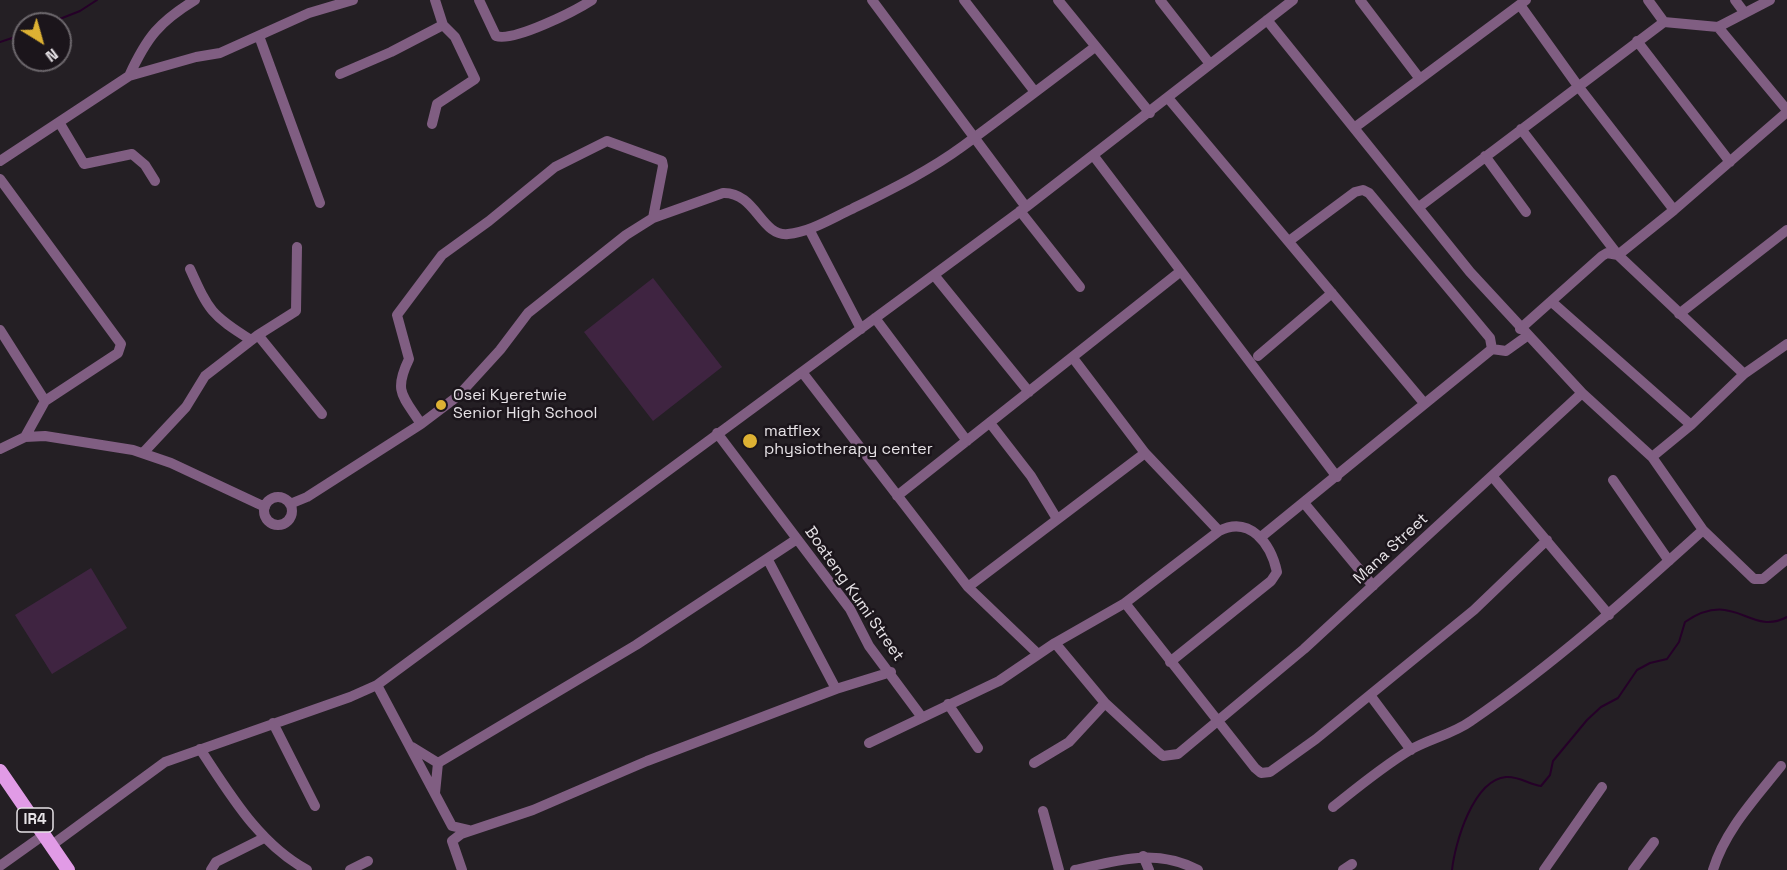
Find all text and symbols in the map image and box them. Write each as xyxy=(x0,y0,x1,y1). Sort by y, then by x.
north arrow xyxy=(12,12,72,72)
text: N xyxy=(41,44,63,67)
place label: Osei Kyeretwie Senior High School xyxy=(453,386,598,424)
marker: Osei Kyeretwie Senior High School xyxy=(434,398,448,412)
place label: matflex physiotherapy center xyxy=(764,422,933,460)
marker: matflex physiotherapy center xyxy=(741,432,759,450)
street label: Mana Street xyxy=(1350,510,1432,588)
street label: Boateng Kumi Street xyxy=(800,523,908,665)
road number: IR4 xyxy=(17,808,53,832)

